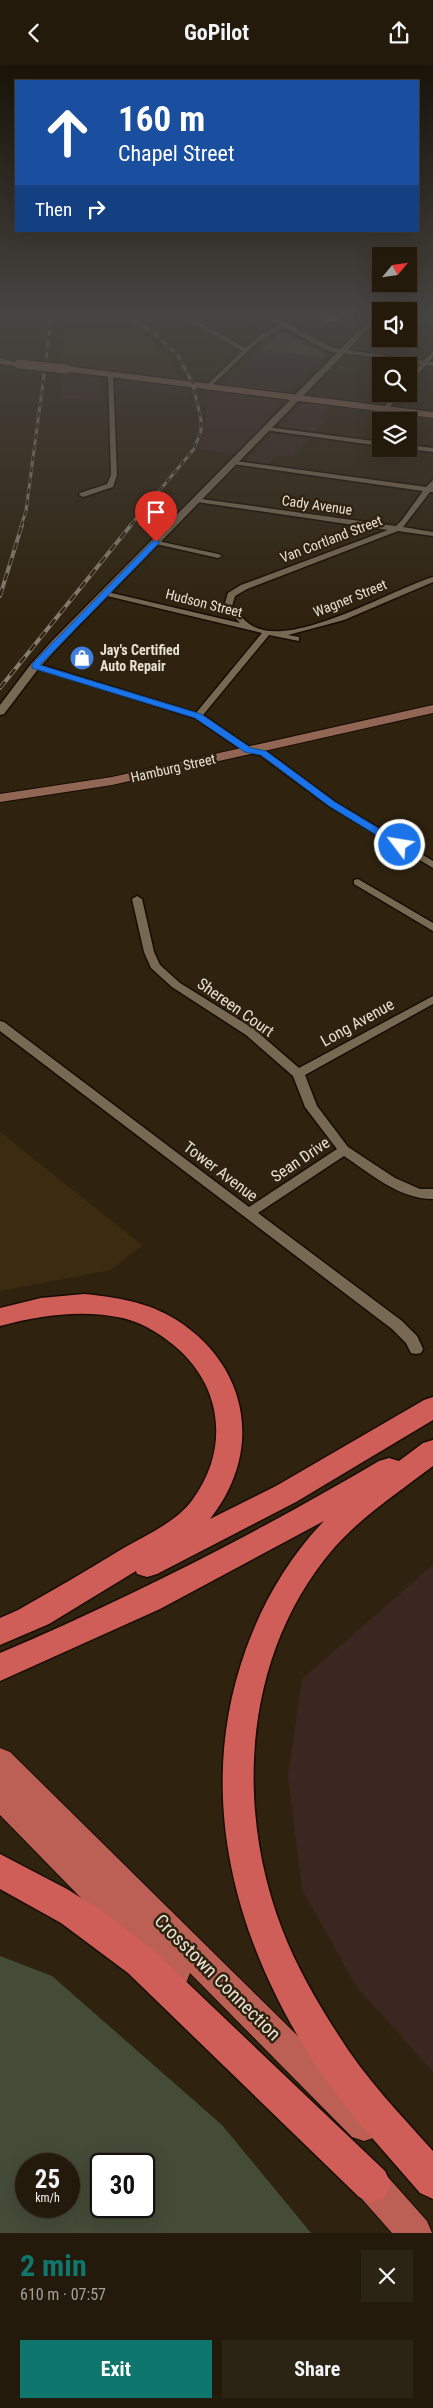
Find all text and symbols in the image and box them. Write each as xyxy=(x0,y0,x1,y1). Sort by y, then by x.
icon: back xyxy=(20,19,48,47)
icon: share xyxy=(385,19,413,47)
text: GoPilot xyxy=(184,20,249,45)
text: 160 m xyxy=(118,99,205,140)
icon: ahead xyxy=(35,100,100,165)
text: Chapel Street xyxy=(118,141,234,166)
icon: right xyxy=(82,195,110,223)
text: Then xyxy=(35,198,72,221)
north arrow xyxy=(372,247,418,293)
map controls xyxy=(372,247,417,457)
button: sound xyxy=(372,302,417,347)
button: search xyxy=(372,357,417,402)
button: layers xyxy=(372,412,417,457)
pin xyxy=(135,491,177,542)
street label: Cady Avenue xyxy=(281,492,354,518)
icon: arrive xyxy=(142,498,170,526)
street label: Van Cortland Street xyxy=(278,512,384,566)
street label: Wagner Street xyxy=(311,576,389,620)
street label: Hudson Street xyxy=(164,586,244,620)
place label: Jay's Certified Auto Repair xyxy=(100,642,180,674)
shop icon: Jay's Certified Auto Repair xyxy=(69,645,95,671)
street label: Hamburg Street xyxy=(129,750,217,786)
position arrow xyxy=(373,818,425,870)
street label: Shereen Court xyxy=(194,974,278,1041)
street label: Long Avenue xyxy=(317,994,397,1050)
street label: Sean Drive xyxy=(267,1133,333,1186)
street label: Tower Avenue xyxy=(180,1137,262,1205)
street label: Crosstown Connection xyxy=(150,1909,286,2045)
speed limit sign: 30 xyxy=(90,2153,155,2218)
text: 25 xyxy=(35,2165,60,2194)
text: km/h xyxy=(35,2191,60,2205)
text: 2 min xyxy=(20,2248,87,2283)
button: close xyxy=(361,2250,413,2302)
text: 610 m · 07:57 xyxy=(20,2285,106,2304)
button: Exit xyxy=(20,2340,212,2398)
button: Share xyxy=(222,2340,413,2398)

